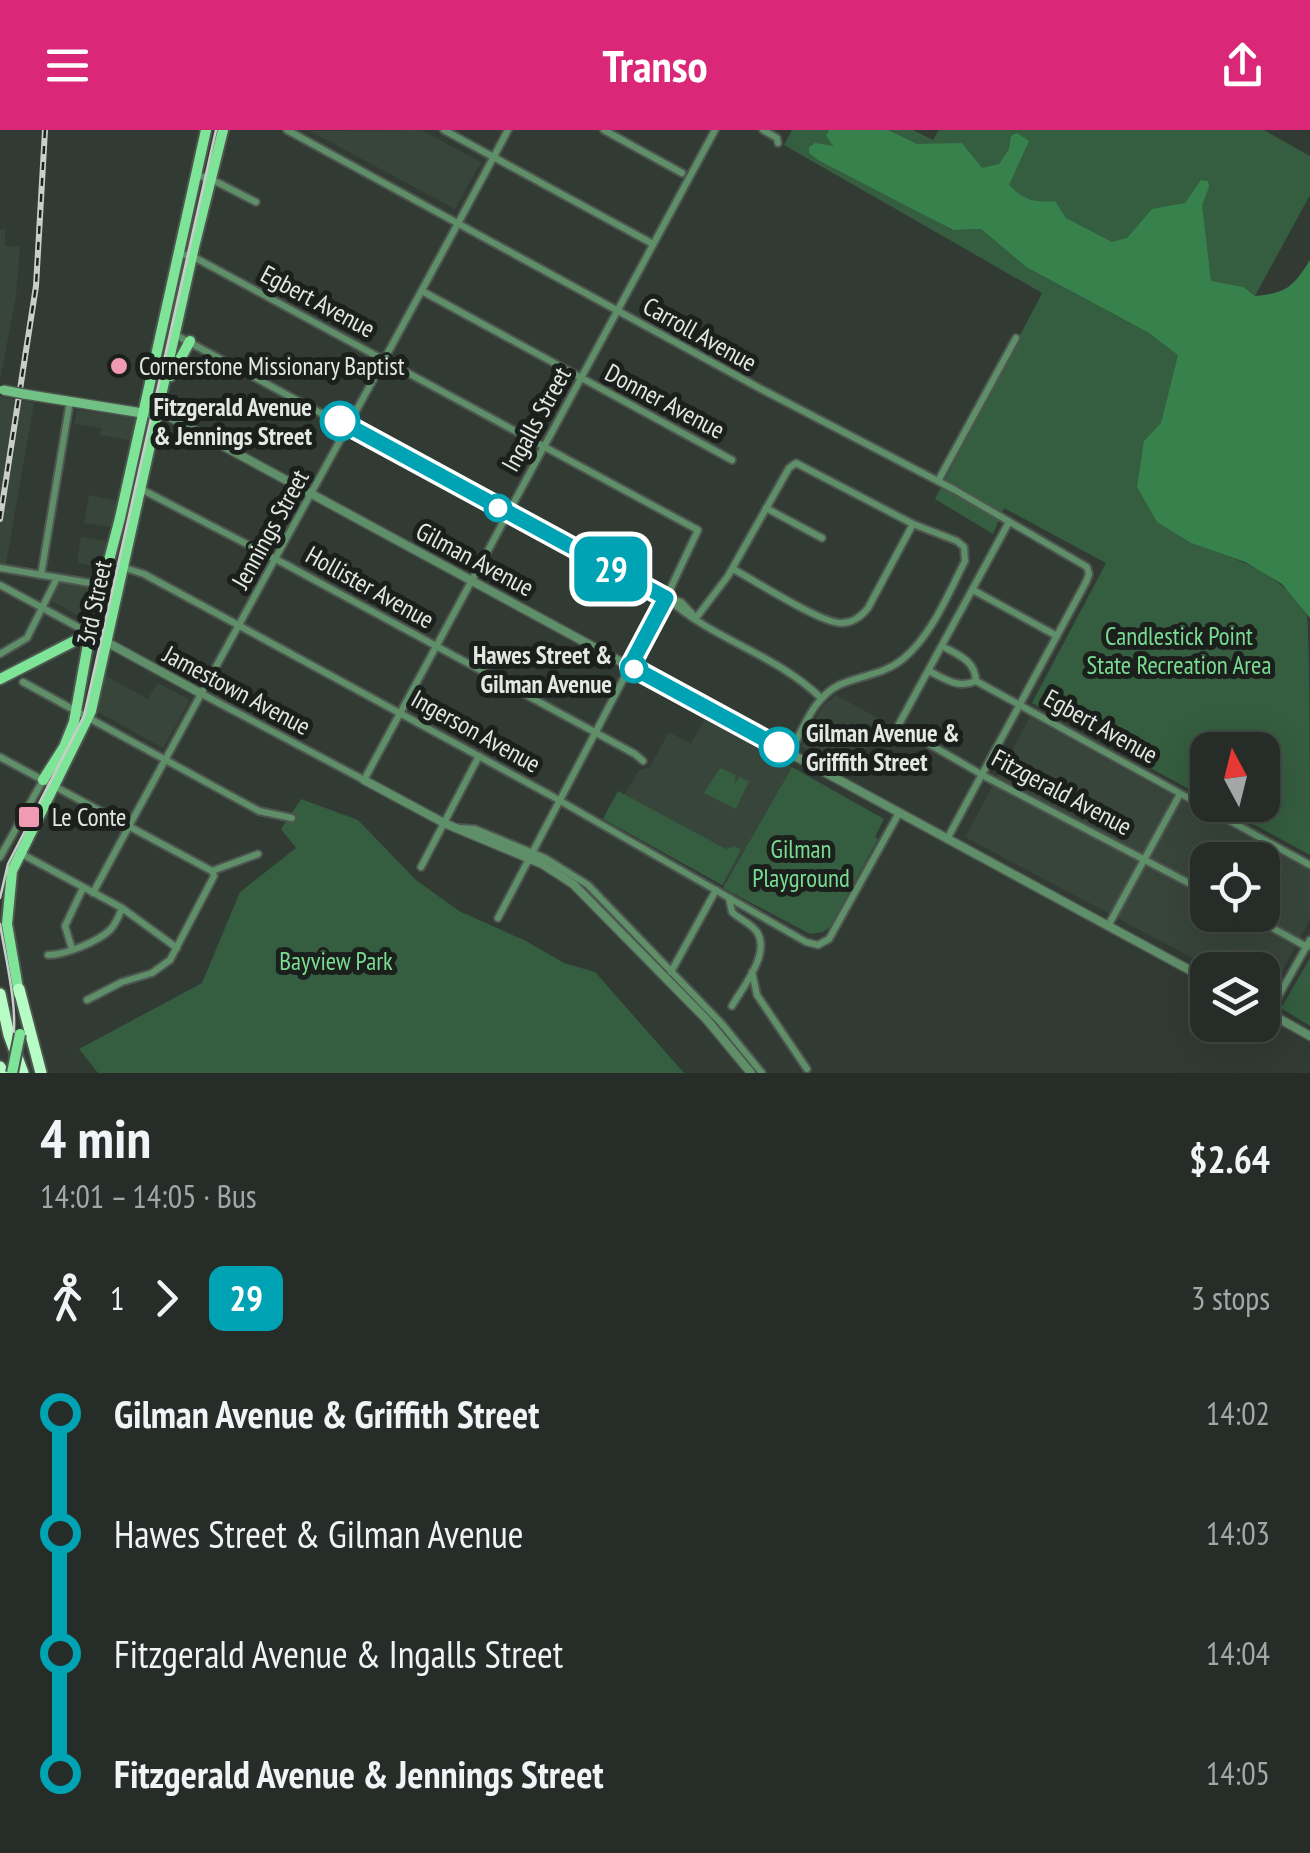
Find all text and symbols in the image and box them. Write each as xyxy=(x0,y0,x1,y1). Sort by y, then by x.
text: Transo xyxy=(602,36,708,94)
icon: menu xyxy=(40,38,95,93)
icon: share xyxy=(1215,38,1270,93)
street label: Egbert Avenue xyxy=(255,258,381,344)
street label: Carroll Avenue xyxy=(638,290,762,378)
place label: Cornerstone Missionary Baptist xyxy=(139,350,405,382)
marker: Cornerstone Missionary Baptist xyxy=(108,355,130,377)
street label: Donner Avenue xyxy=(600,356,730,446)
street label: Ingalls Street xyxy=(494,361,578,477)
place label: Fitzgerald Avenue & Jennings Street xyxy=(153,391,313,452)
marker: Fitzgerald Avenue & Jennings Street xyxy=(321,402,359,440)
street label: Jennings Street xyxy=(224,464,316,595)
unlabelled marker xyxy=(485,495,511,521)
street label: Gilman Avenue xyxy=(411,515,539,603)
line badge: 29 xyxy=(566,536,656,602)
street label: Hollister Avenue xyxy=(300,539,440,635)
text: 29 xyxy=(594,546,628,592)
street label: 3rd Street xyxy=(69,558,119,648)
park label: Candlestick Point State Recreation Area xyxy=(1087,620,1271,681)
street label: Jamestown Avenue xyxy=(157,637,316,742)
place label: Hawes Street & Gilman Avenue xyxy=(473,639,612,700)
marker: Hawes Street & Gilman Avenue xyxy=(621,656,647,682)
street label: Ingerson Avenue xyxy=(406,682,546,780)
street label: Egbert Avenue xyxy=(1039,682,1163,770)
place label: Gilman Avenue & Griffith Street xyxy=(806,717,959,778)
marker: Gilman Avenue & Griffith Street xyxy=(760,728,798,766)
north arrow xyxy=(1190,732,1280,822)
map controls xyxy=(1190,732,1280,1042)
street label: Fitzgerald Avenue xyxy=(987,742,1137,842)
place label: Le Conte xyxy=(52,801,126,833)
marker: Le Conte xyxy=(16,804,42,830)
park label: Gilman Playground xyxy=(752,833,850,894)
button: locate xyxy=(1190,842,1280,932)
park label: Bayview Park xyxy=(279,945,393,977)
button: layers xyxy=(1190,952,1280,1042)
text: 4 min xyxy=(40,1102,151,1173)
text: $2.64 xyxy=(1189,1134,1270,1183)
text: 14:01 – 14:05 · Bus xyxy=(40,1175,257,1217)
icon: walk xyxy=(40,1271,95,1326)
icon: forward xyxy=(139,1271,194,1326)
text: 29 xyxy=(229,1275,263,1321)
text: 1 xyxy=(110,1277,124,1319)
text: 3 stops xyxy=(1191,1277,1270,1319)
text: Gilman Avenue & Griffith Street xyxy=(114,1389,539,1438)
text: 14:02 xyxy=(1206,1392,1270,1434)
text: Hawes Street & Gilman Avenue xyxy=(114,1509,524,1558)
text: 14:03 xyxy=(1206,1512,1270,1554)
text: Fitzgerald Avenue & Ingalls Street xyxy=(114,1629,563,1678)
text: 14:04 xyxy=(1206,1632,1270,1674)
text: Fitzgerald Avenue & Jennings Street xyxy=(114,1749,604,1798)
text: 14:05 xyxy=(1206,1752,1270,1794)

